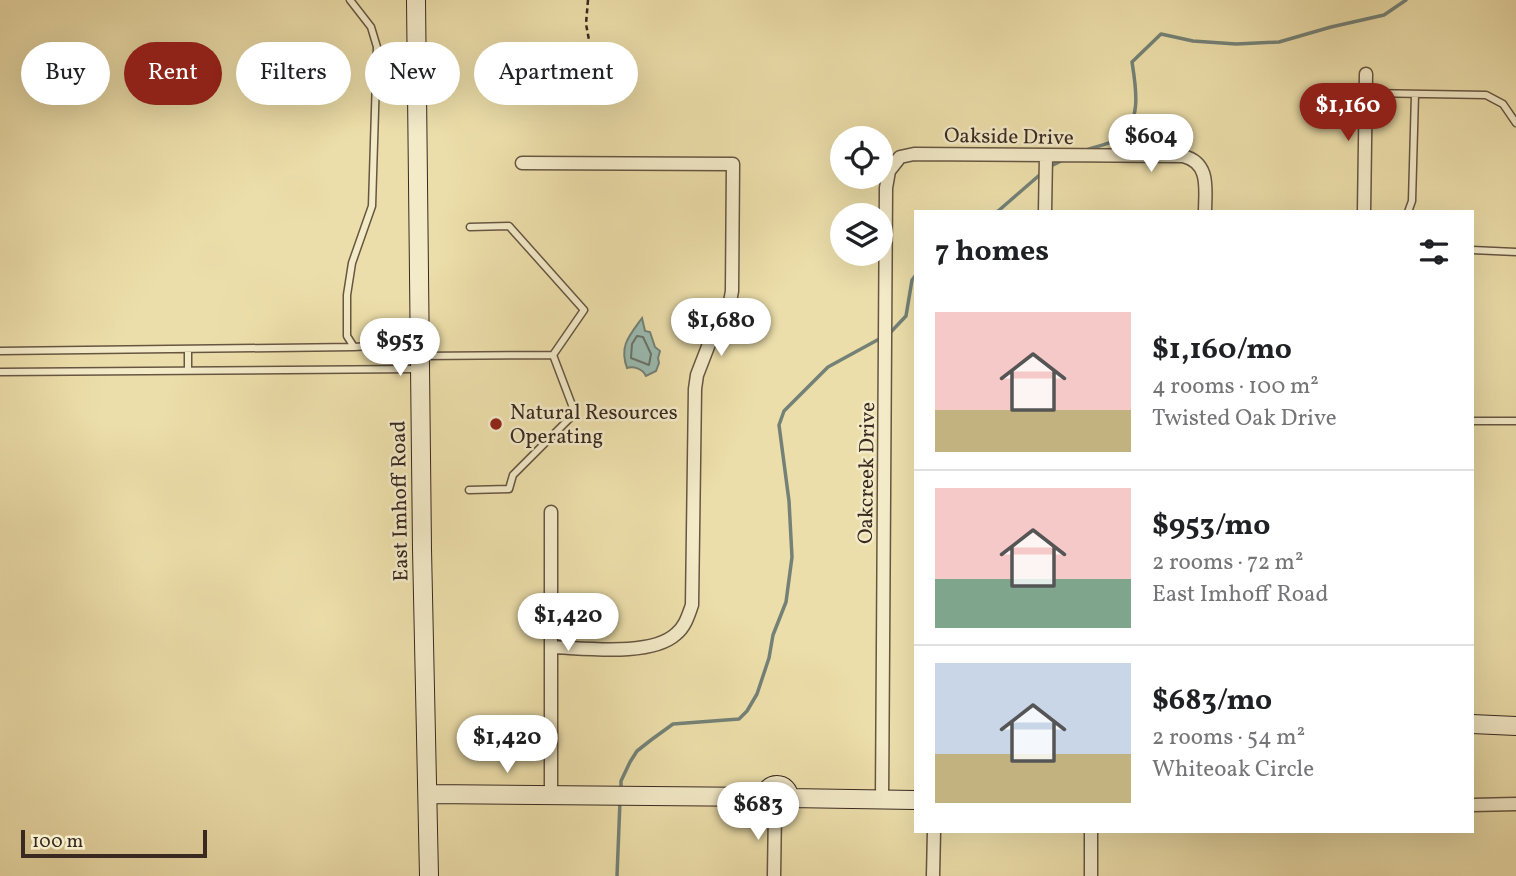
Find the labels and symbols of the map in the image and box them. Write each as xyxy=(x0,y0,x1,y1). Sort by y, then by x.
pin: $1,160 xyxy=(1291,83,1405,143)
pin: $604 xyxy=(1110,114,1192,174)
street label: Oakside Drive xyxy=(944,122,1074,153)
pin: $1,680 xyxy=(664,298,778,358)
pin: $953 xyxy=(359,318,441,378)
place label: Natural Resources Operating xyxy=(510,399,678,452)
street label: Oakcreek Drive xyxy=(852,402,883,544)
marker: Natural Resources Operating xyxy=(488,416,504,432)
street label: East Imhoff Road xyxy=(385,420,416,582)
pin: $1,420 xyxy=(511,594,625,653)
pin: $1,420 xyxy=(450,716,564,775)
pin: $683 xyxy=(717,782,799,842)
scale bar xyxy=(21,827,206,859)

